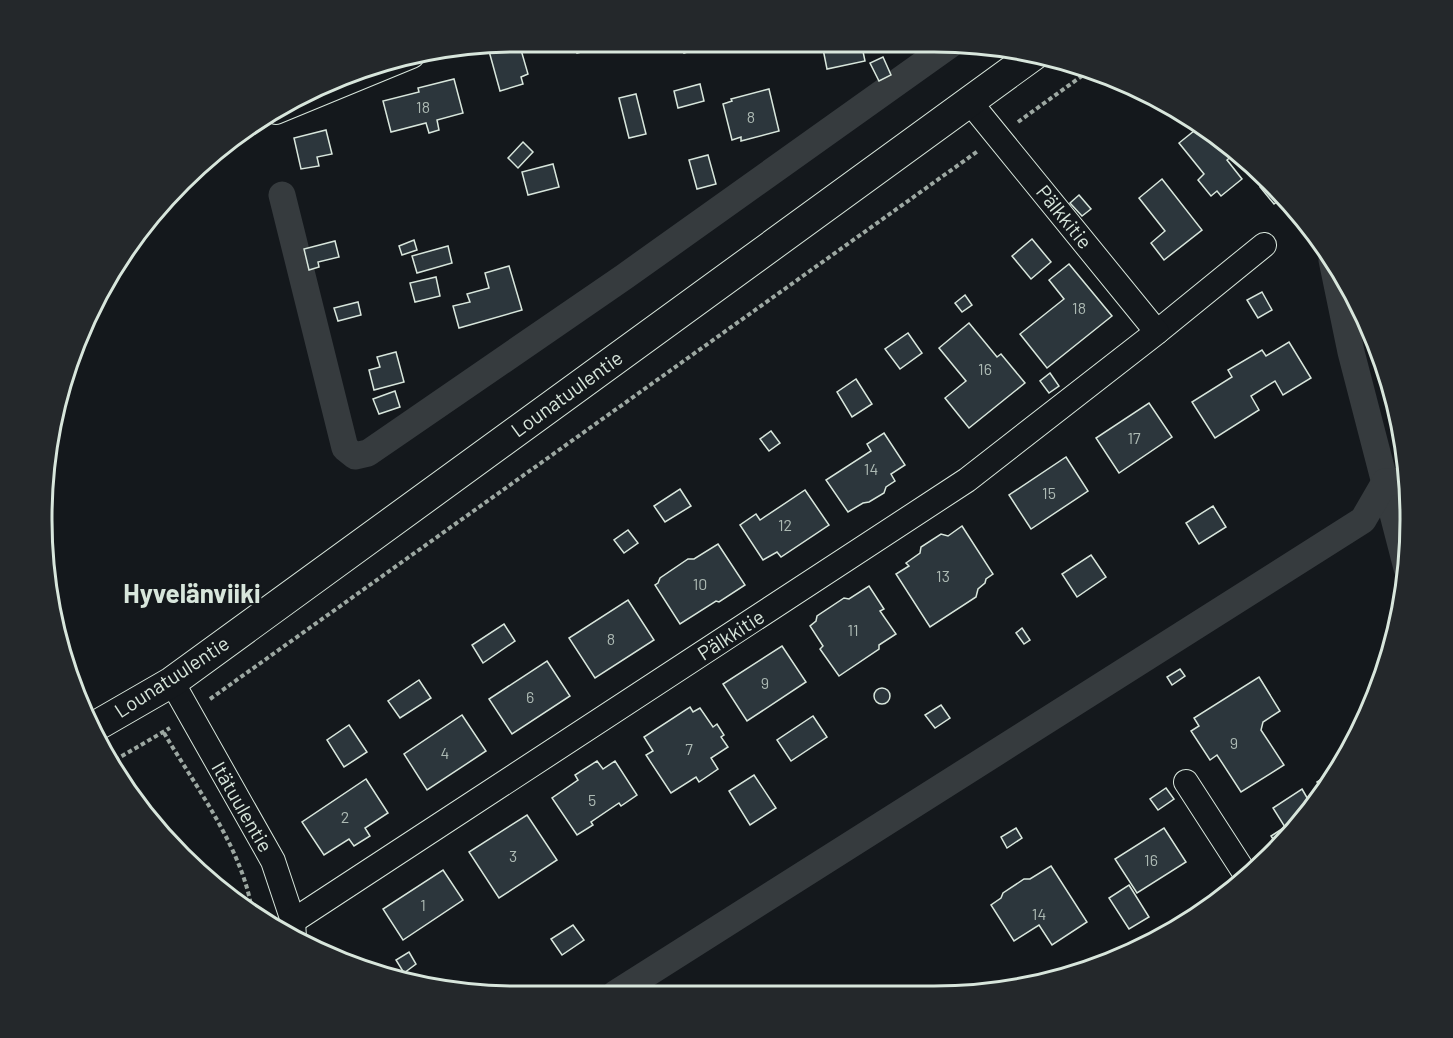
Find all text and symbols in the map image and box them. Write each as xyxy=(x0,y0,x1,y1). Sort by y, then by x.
house number: 18 xyxy=(416,97,430,116)
house number: 8 xyxy=(747,107,755,126)
street label: Pälkkitie xyxy=(1032,180,1098,253)
house number: 18 xyxy=(1072,298,1086,317)
street label: Lounatuulentie xyxy=(506,345,627,442)
house number: 16 xyxy=(978,359,992,378)
house number: 17 xyxy=(1127,428,1141,447)
house number: 14 xyxy=(864,459,878,478)
house number: 15 xyxy=(1042,483,1056,502)
house number: 12 xyxy=(778,515,792,534)
house number: 13 xyxy=(936,566,950,585)
house number: 10 xyxy=(693,574,707,593)
district label: Hyvelänviiki xyxy=(123,577,261,608)
street label: Pälkkitie xyxy=(693,604,768,665)
house number: 11 xyxy=(847,620,859,639)
house number: 8 xyxy=(607,629,615,648)
street label: Lounatuulentie xyxy=(110,630,233,722)
house number: 9 xyxy=(761,673,769,692)
house number: 6 xyxy=(526,687,534,706)
house number: 9 xyxy=(1230,733,1238,752)
house number: 7 xyxy=(685,739,693,758)
house number: 4 xyxy=(441,743,449,762)
street label: Itätuulentie xyxy=(207,757,278,856)
house number: 5 xyxy=(588,790,596,809)
house number: 2 xyxy=(341,807,349,826)
house number: 3 xyxy=(509,846,517,865)
house number: 16 xyxy=(1144,850,1158,869)
house number: 1 xyxy=(420,895,426,914)
house number: 14 xyxy=(1032,904,1046,923)

